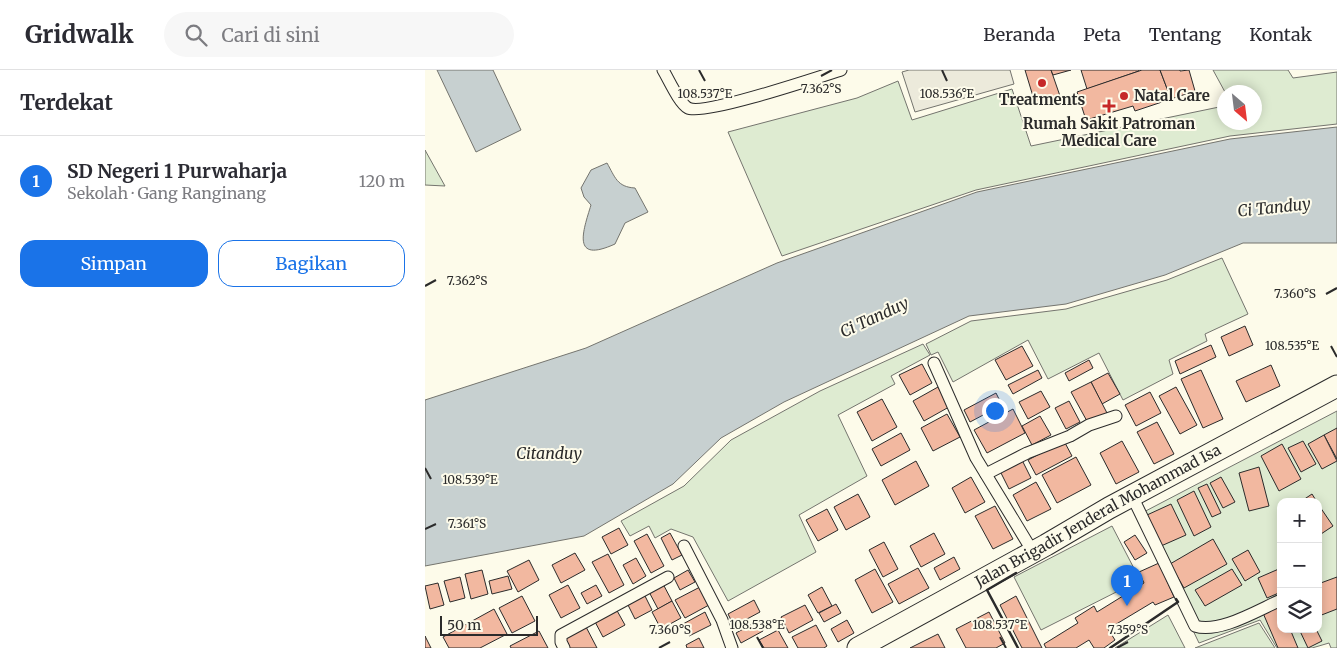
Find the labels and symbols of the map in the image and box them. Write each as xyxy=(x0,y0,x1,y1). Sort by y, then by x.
marker: Treatments xyxy=(1036,77,1048,89)
text: 7.362°S xyxy=(801,81,841,96)
north arrow xyxy=(1217,85,1262,130)
text: 108.537°E xyxy=(678,86,733,101)
text: 108.536°E xyxy=(920,86,975,101)
place label: Natal Care xyxy=(1134,86,1210,105)
place label: Treatments xyxy=(999,90,1086,109)
marker: Natal Care xyxy=(1118,90,1130,102)
marker: Rumah Sakit Patroman Medical Care xyxy=(1102,99,1116,113)
place label: Rumah Sakit Patroman Medical Care xyxy=(1023,114,1195,150)
water label: Ci Tanduy xyxy=(1236,193,1312,221)
text: 7.362°S xyxy=(447,273,487,288)
text: 7.360°S xyxy=(1274,286,1316,301)
water label: Ci Tanduy xyxy=(836,292,912,342)
text: 108.535°E xyxy=(1265,338,1320,353)
your location xyxy=(982,398,1008,424)
street label: Jalan Brigadir Jenderal Mohammad Isa xyxy=(971,440,1224,592)
water label: Citanduy xyxy=(516,443,582,463)
text: 108.539°E xyxy=(442,472,498,487)
text: 7.361°S xyxy=(448,516,486,531)
pin: 1 xyxy=(1111,565,1143,606)
scale bar xyxy=(440,613,537,636)
text: 108.538°E xyxy=(729,617,785,632)
text: 108.537°E xyxy=(973,617,1028,632)
text: 7.360°S xyxy=(649,622,691,637)
text: 7.359°S xyxy=(1108,622,1148,637)

